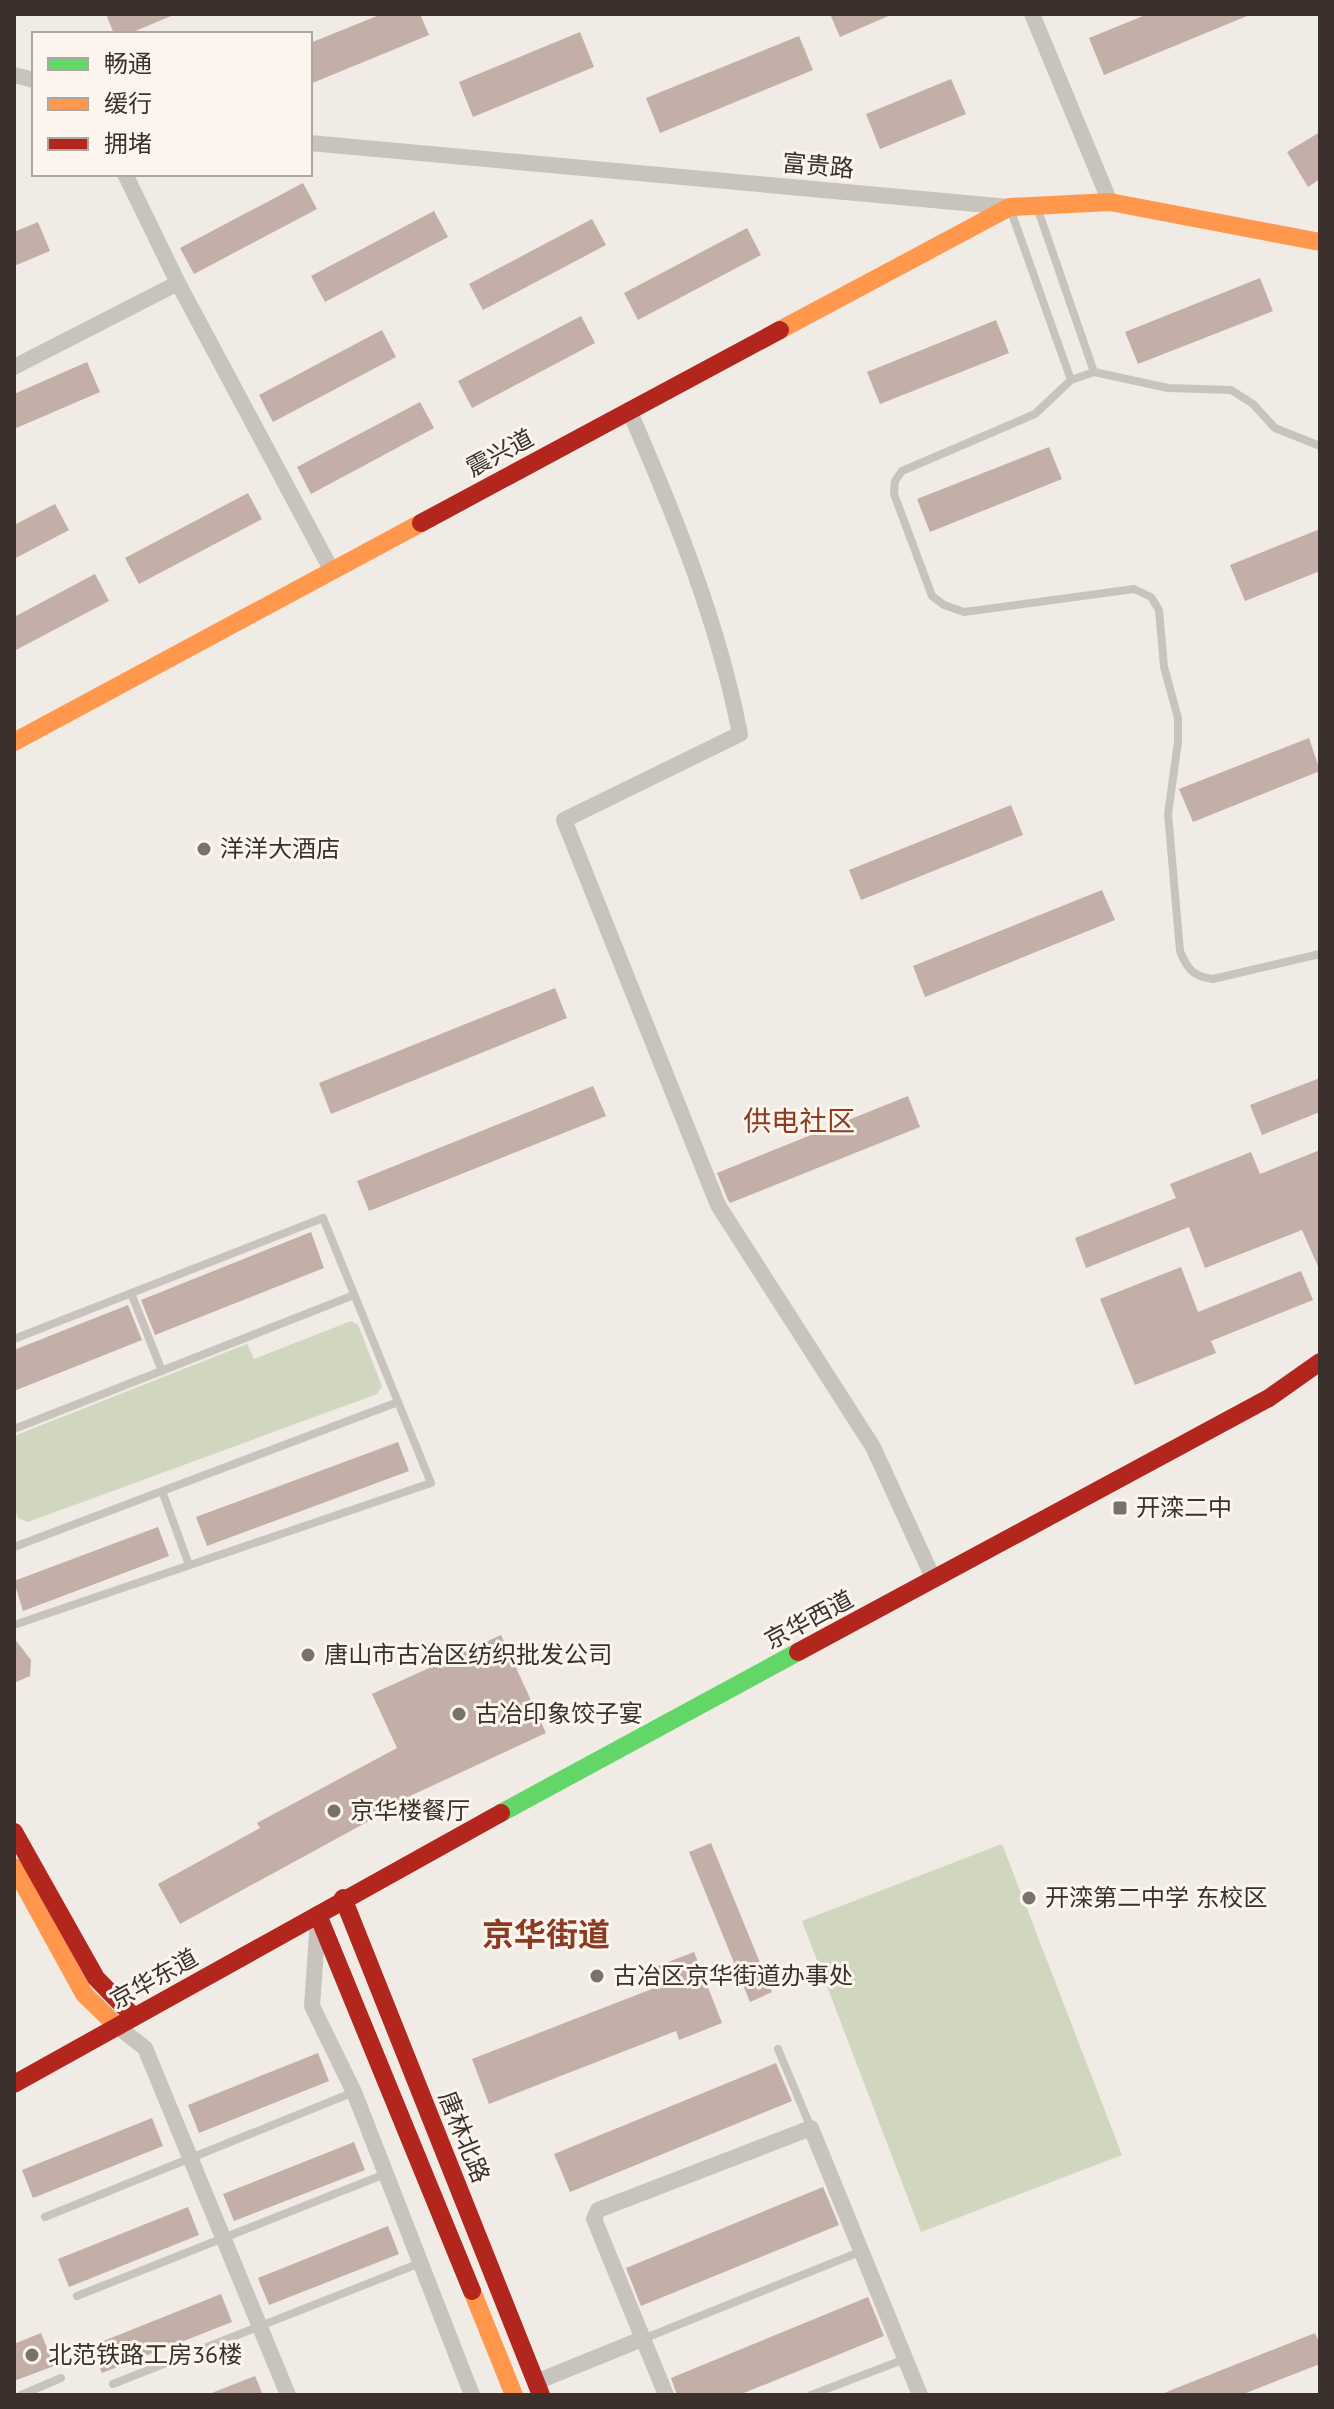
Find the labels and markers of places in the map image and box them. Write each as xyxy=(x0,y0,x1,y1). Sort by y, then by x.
place label: 洋洋大酒店 xyxy=(220,833,340,864)
marker: 洋洋大酒店 xyxy=(195,840,213,858)
place label: 开滦二中 xyxy=(1136,1492,1232,1523)
marker: 开滦二中 xyxy=(1111,1499,1129,1517)
place label: 唐山市古冶区纺织批发公司 xyxy=(324,1639,612,1670)
marker: 唐山市古冶区纺织批发公司 xyxy=(299,1646,317,1664)
place label: 古冶印象饺子宴 xyxy=(475,1698,643,1729)
marker: 古冶印象饺子宴 xyxy=(450,1705,468,1723)
place label: 京华楼餐厅 xyxy=(350,1795,470,1826)
marker: 京华楼餐厅 xyxy=(325,1802,343,1820)
place label: 开滦第二中学 东校区 xyxy=(1045,1882,1267,1913)
marker: 开滦第二中学 东校区 xyxy=(1020,1889,1038,1907)
place label: 古冶区京华街道办事处 xyxy=(613,1960,853,1991)
marker: 古冶区京华街道办事处 xyxy=(588,1967,606,1985)
place label: 北范铁路工房36楼 xyxy=(48,2339,242,2370)
marker: 北范铁路工房36楼 xyxy=(23,2346,41,2364)

